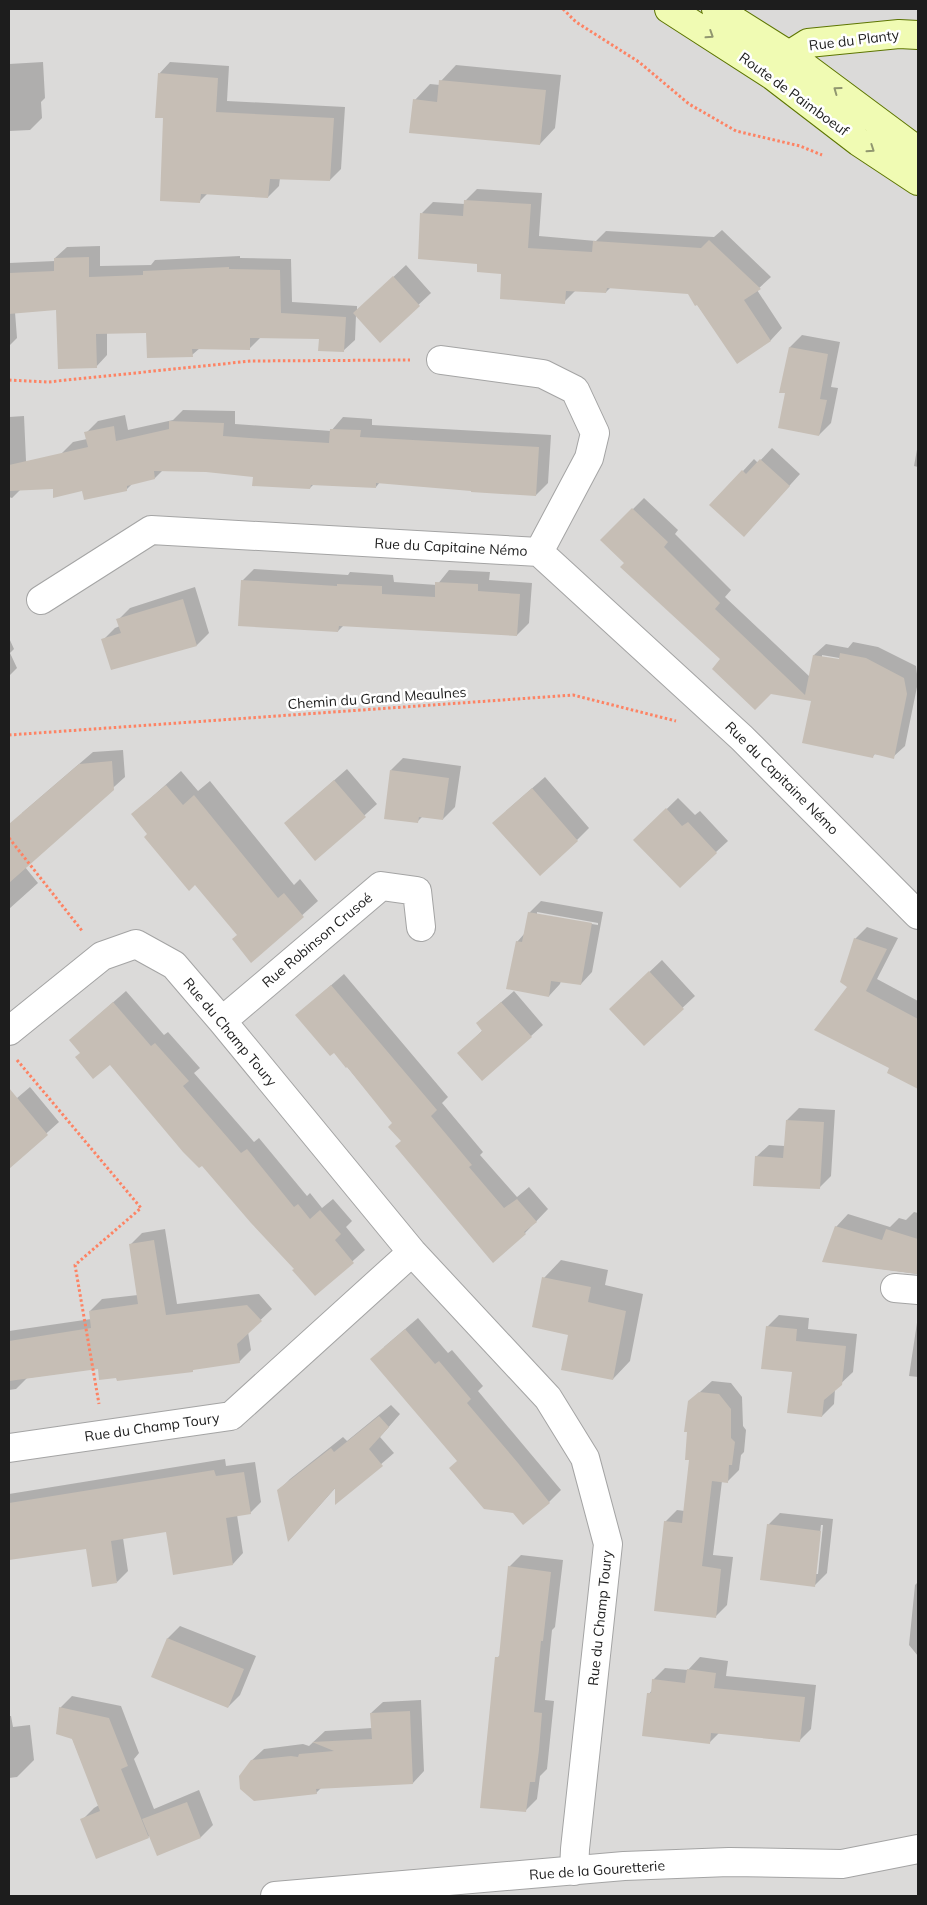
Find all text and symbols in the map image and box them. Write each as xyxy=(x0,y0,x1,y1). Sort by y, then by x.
street label: Rue du Planty xyxy=(808,25,901,54)
one-way arrow xyxy=(705,29,714,39)
street label: Route de Paimboeuf xyxy=(736,48,852,140)
one-way arrow xyxy=(834,88,843,96)
one-way arrow xyxy=(866,143,875,153)
street label: Rue du Capitaine Némo xyxy=(374,534,528,560)
street label: Chemin du Grand Meaulnes xyxy=(287,683,467,713)
street label: Rue du Capitaine Némo xyxy=(721,717,843,839)
street label: Rue Robinson Crusoé xyxy=(258,889,376,991)
street label: Rue du Champ Toury xyxy=(179,974,281,1090)
street label: Rue du Champ Toury xyxy=(83,1409,221,1445)
street label: Rue du Champ Toury xyxy=(584,1549,616,1687)
street label: Rue de la Gouretterie xyxy=(528,1856,666,1884)

